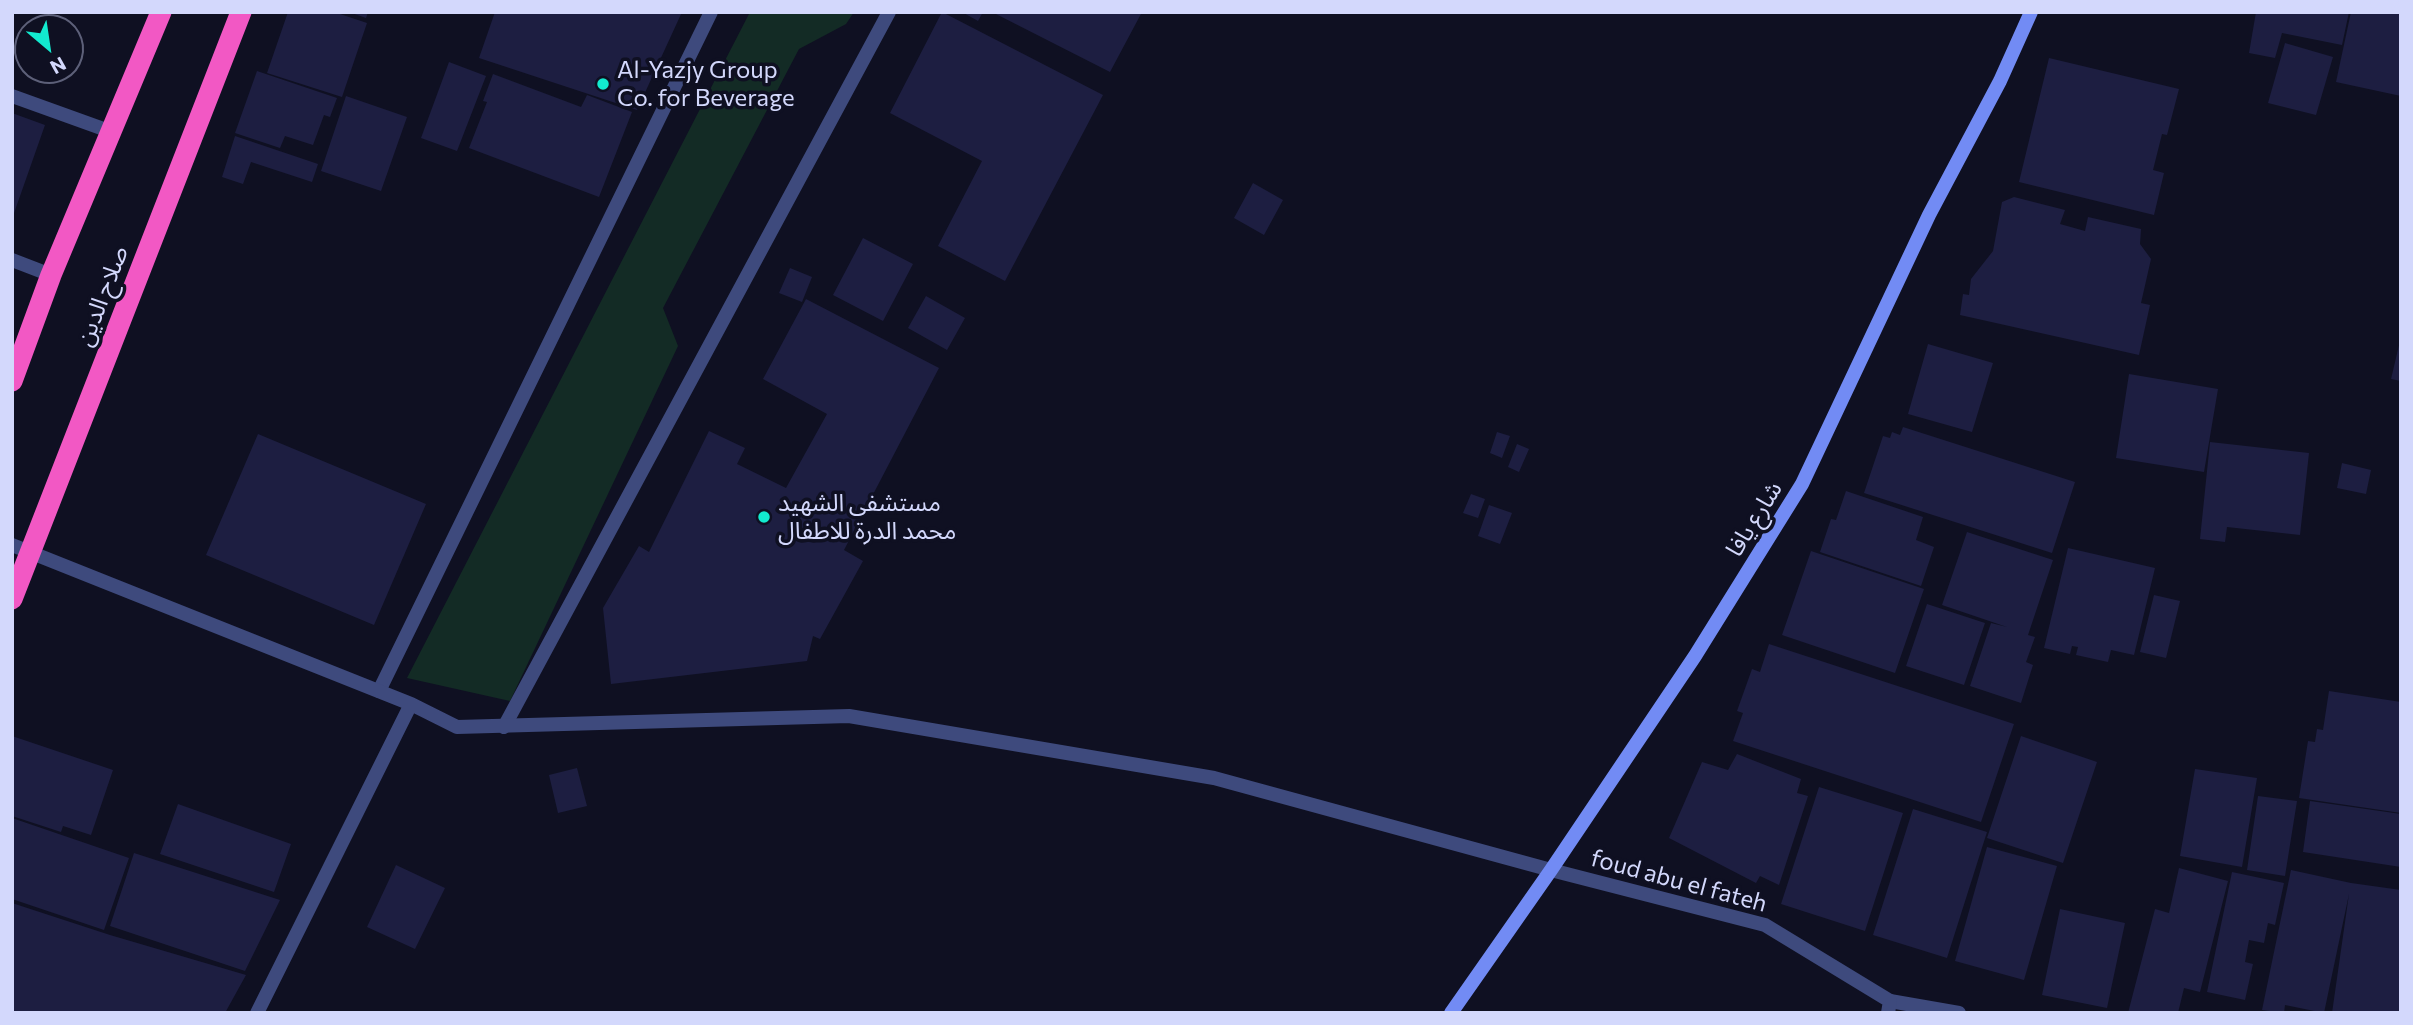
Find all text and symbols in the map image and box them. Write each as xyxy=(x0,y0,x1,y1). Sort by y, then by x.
north arrow xyxy=(14,14,84,84)
text: N xyxy=(47,53,70,80)
place label: Al-Yazjy Group Co. for Beverage xyxy=(617,56,795,112)
marker: Al-Yazjy Group Co. for Beverage xyxy=(595,76,611,92)
street label: صلاح الدين xyxy=(70,242,134,350)
street label: شارع يافا xyxy=(1720,476,1788,562)
place label: مستشفى الشهيد محمد الدرة للاطفال xyxy=(778,489,956,545)
marker: مستشفى الشهيد محمد الدرة للاطفال xyxy=(756,509,772,525)
street label: foud abu el fateh xyxy=(1588,844,1770,918)

